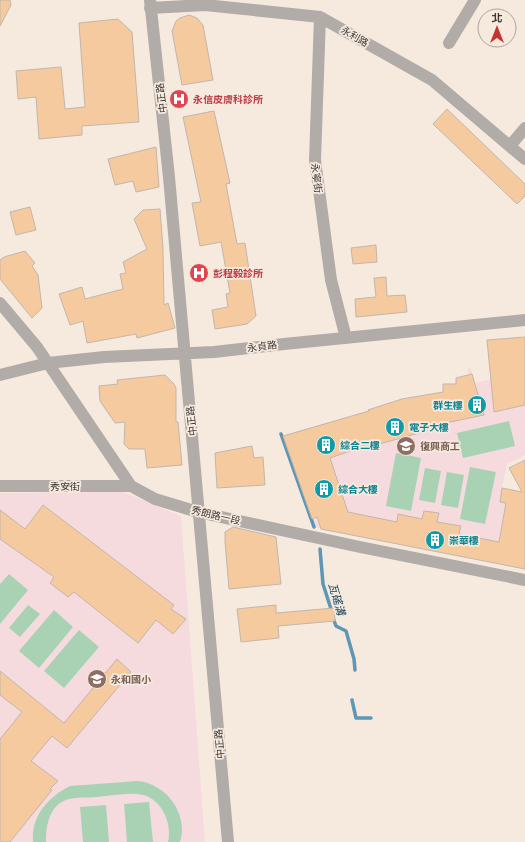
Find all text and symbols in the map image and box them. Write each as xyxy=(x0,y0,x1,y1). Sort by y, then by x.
north arrow xyxy=(477,8,517,48)
text: 北 xyxy=(492,12,503,24)
street label: 永利路 xyxy=(339,24,370,49)
street label: 中正路 xyxy=(154,82,169,113)
hospital icon: 永信皮膚科診所 xyxy=(168,88,190,110)
place label: 永信皮膚科診所 xyxy=(193,94,263,105)
street label: 永寧街 xyxy=(309,163,324,194)
hospital icon: 彭程毅診所 xyxy=(188,262,210,284)
place label: 彭程毅診所 xyxy=(213,268,263,279)
street label: 永貞路 xyxy=(247,339,278,354)
building icon: 群生樓 xyxy=(466,394,488,416)
place label: 群生樓 xyxy=(433,400,463,411)
street label: 中正路 xyxy=(184,405,199,436)
building icon: 電子大樓 xyxy=(384,416,406,438)
place label: 電子大樓 xyxy=(409,422,449,433)
building icon: 綜合二樓 xyxy=(315,434,337,456)
school or university icon: 復興商工 xyxy=(395,435,417,457)
place label: 綜合二樓 xyxy=(340,440,380,451)
place label: 復興商工 xyxy=(420,441,460,452)
building icon: 綜合大樓 xyxy=(313,478,335,500)
street label: 秀安街 xyxy=(50,481,80,492)
place label: 綜合大樓 xyxy=(338,484,378,495)
street label: 秀朗路一段 xyxy=(190,505,241,526)
building icon: 崇華樓 xyxy=(424,529,446,551)
place label: 崇華樓 xyxy=(449,535,479,546)
water label: 瓦磘溝 xyxy=(327,581,348,618)
school or university icon: 永和國小 xyxy=(86,668,108,690)
place label: 永和國小 xyxy=(111,674,152,685)
street label: 中正路 xyxy=(213,729,226,759)

